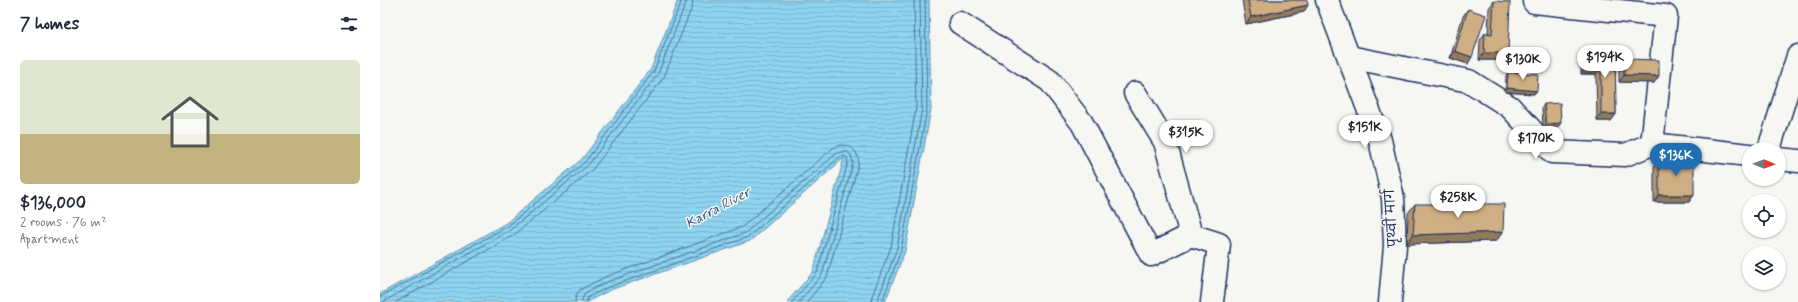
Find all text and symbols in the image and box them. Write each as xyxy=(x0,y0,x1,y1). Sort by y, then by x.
text: 7 homes xyxy=(20,13,79,35)
icon: filters xyxy=(338,13,360,35)
pin: $194K xyxy=(1577,45,1633,79)
pin: $130K xyxy=(1495,47,1551,81)
text: $194K xyxy=(1586,49,1624,66)
text: $130K xyxy=(1505,51,1541,68)
icon: home xyxy=(154,86,226,158)
pin: $151K xyxy=(1337,115,1393,149)
text: $151K xyxy=(1348,119,1382,136)
pin: $315K xyxy=(1158,120,1214,154)
text: $315K xyxy=(1168,124,1204,141)
pin: $170K xyxy=(1508,126,1564,160)
text: $170K xyxy=(1518,130,1555,147)
north arrow xyxy=(1742,142,1786,186)
map controls xyxy=(1742,142,1786,290)
pin: $136K xyxy=(1648,143,1704,177)
text: $136K xyxy=(1659,147,1693,164)
water label: Karra River xyxy=(682,182,756,233)
pin: $258K xyxy=(1430,185,1486,219)
street label: पृथ्वी मार्ग xyxy=(1378,187,1404,249)
text: $258K xyxy=(1439,189,1477,206)
text: $136,000 xyxy=(20,192,86,214)
button: locate xyxy=(1742,194,1786,238)
text: 2 rooms · 76 m² xyxy=(20,214,107,231)
text: Apartment xyxy=(20,231,79,248)
button: layers xyxy=(1742,246,1786,290)

